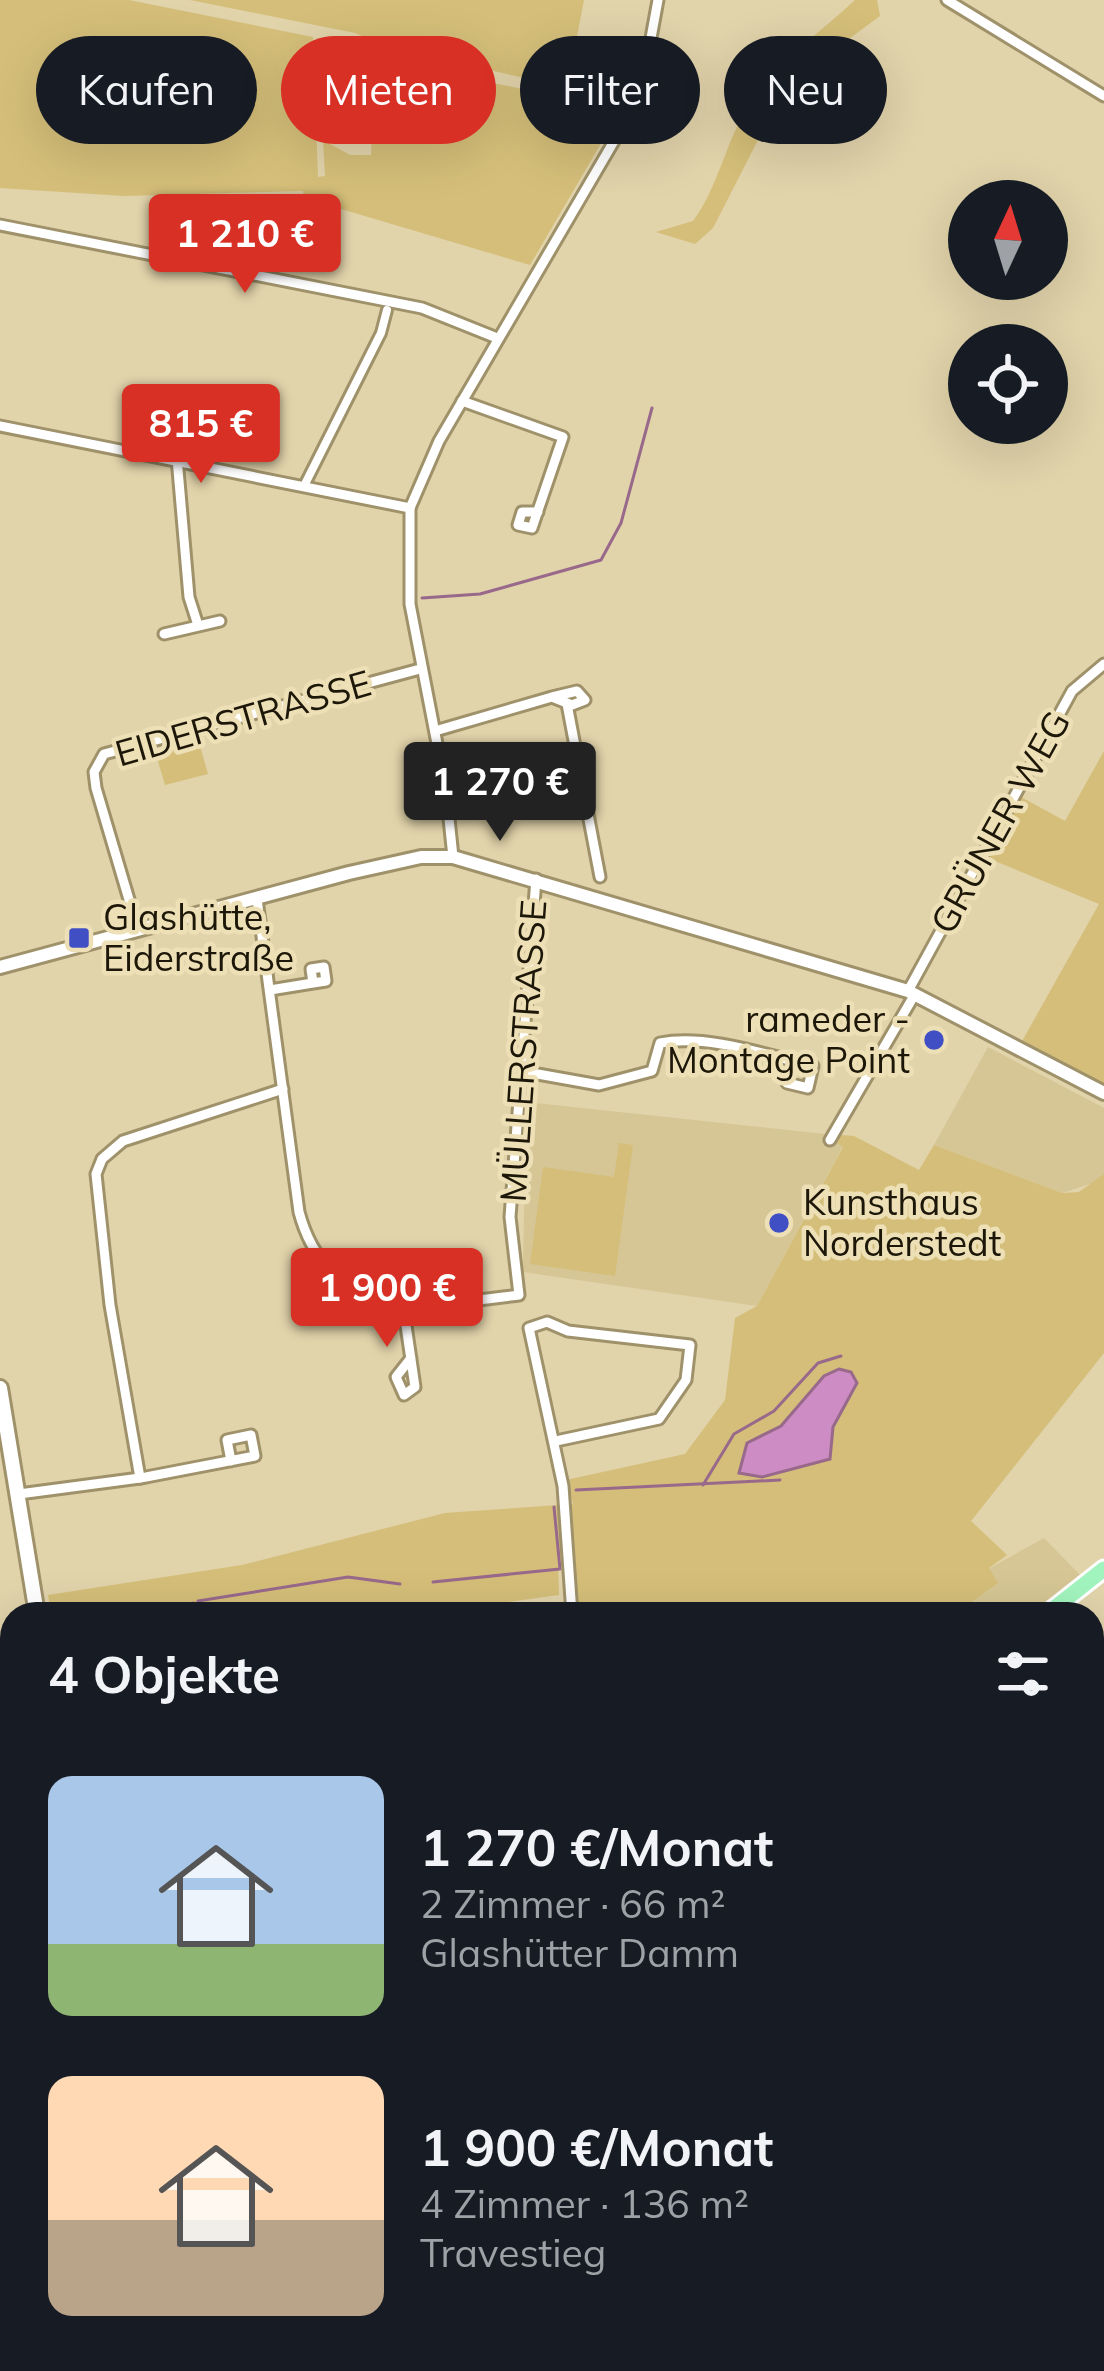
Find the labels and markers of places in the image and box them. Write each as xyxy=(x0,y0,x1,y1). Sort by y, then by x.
pin: 1 210 € xyxy=(134,194,356,296)
pin: 815 € xyxy=(117,384,285,486)
pin: 1 270 € xyxy=(389,742,611,844)
place label: Glashütte, Eiderstraße xyxy=(103,894,294,980)
marker: Glashütte, Eiderstraße xyxy=(66,925,92,951)
place label: rameder - Montage Point xyxy=(667,996,910,1082)
marker: rameder - Montage Point xyxy=(921,1027,947,1053)
place label: Kunsthaus Norderstedt xyxy=(803,1179,1001,1265)
marker: Kunsthaus Norderstedt xyxy=(766,1210,792,1236)
pin: 1 900 € xyxy=(276,1248,498,1350)

